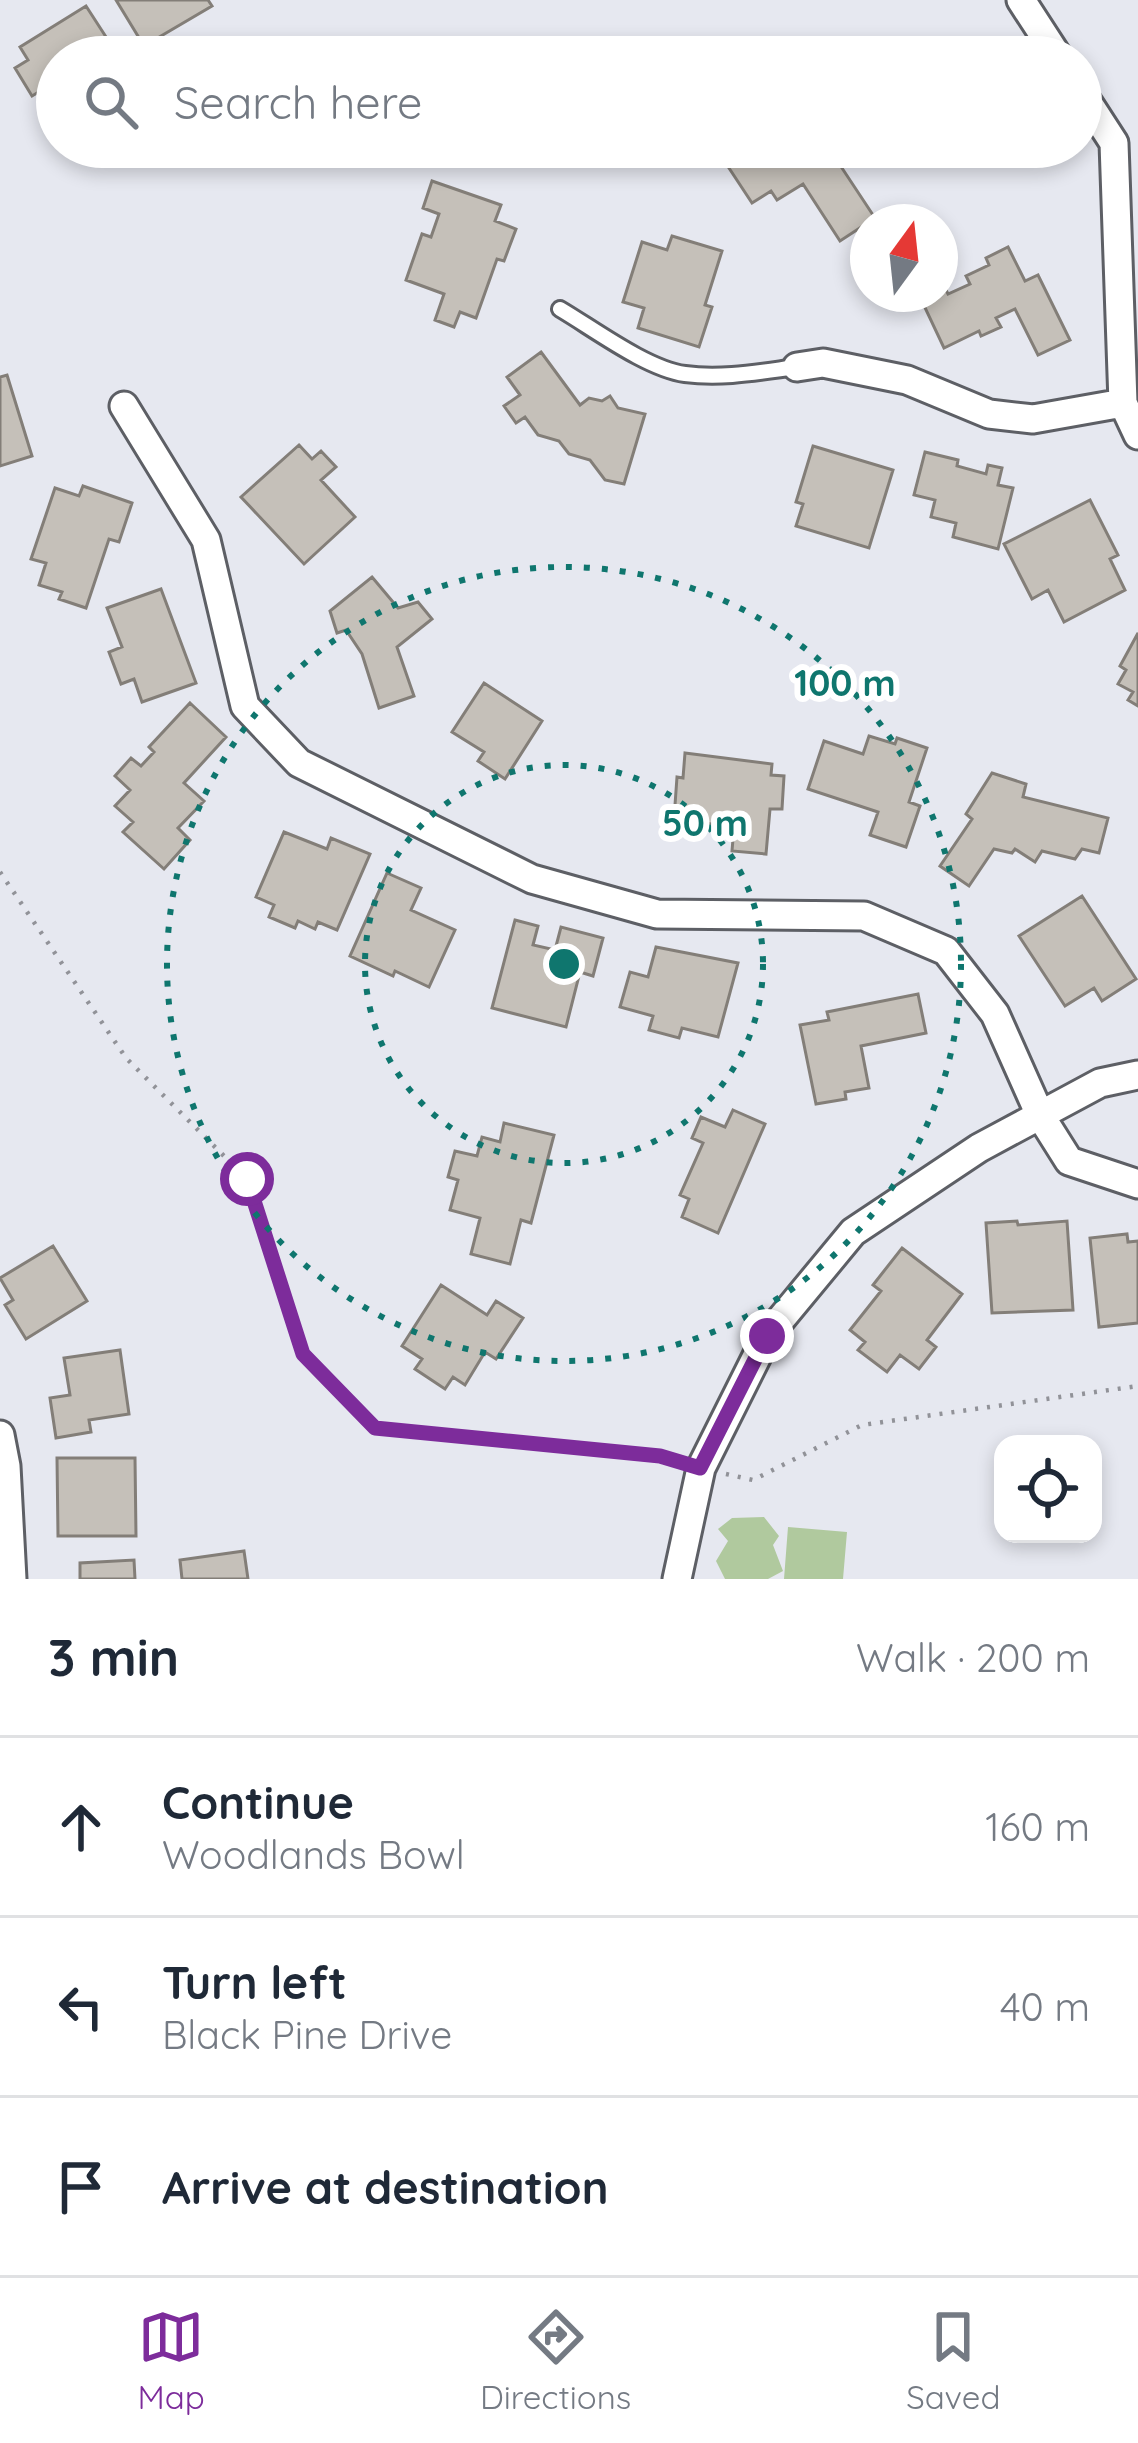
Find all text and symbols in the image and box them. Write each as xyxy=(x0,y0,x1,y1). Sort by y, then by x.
search box xyxy=(36,36,1102,168)
icon: search xyxy=(78,69,144,135)
text: Search here xyxy=(174,74,422,130)
north arrow xyxy=(850,204,958,312)
text: 100 m xyxy=(794,660,896,705)
text: 50 m xyxy=(662,800,748,845)
centre of rings xyxy=(543,943,585,985)
route start xyxy=(220,1152,274,1206)
route end xyxy=(740,1309,794,1363)
map controls xyxy=(994,1435,1102,1543)
button: locate xyxy=(994,1435,1102,1543)
text: 3 min xyxy=(48,1625,179,1689)
text: Walk · 200 m xyxy=(856,1633,1090,1682)
text: Continue xyxy=(162,1774,354,1830)
icon: ahead xyxy=(48,1794,114,1860)
text: 160 m xyxy=(985,1802,1090,1851)
text: Woodlands Bowl xyxy=(162,1830,465,1879)
text: Turn left xyxy=(162,1954,347,2010)
icon: left xyxy=(48,1974,114,2040)
text: 40 m xyxy=(1000,1982,1090,2031)
text: Black Pine Drive xyxy=(162,2010,452,2059)
icon: arrive xyxy=(48,2154,114,2220)
text: Arrive at destination xyxy=(162,2159,608,2215)
tab: Map xyxy=(138,2304,205,2417)
tab: Directions xyxy=(480,2304,631,2417)
tab: Saved xyxy=(906,2304,1000,2417)

